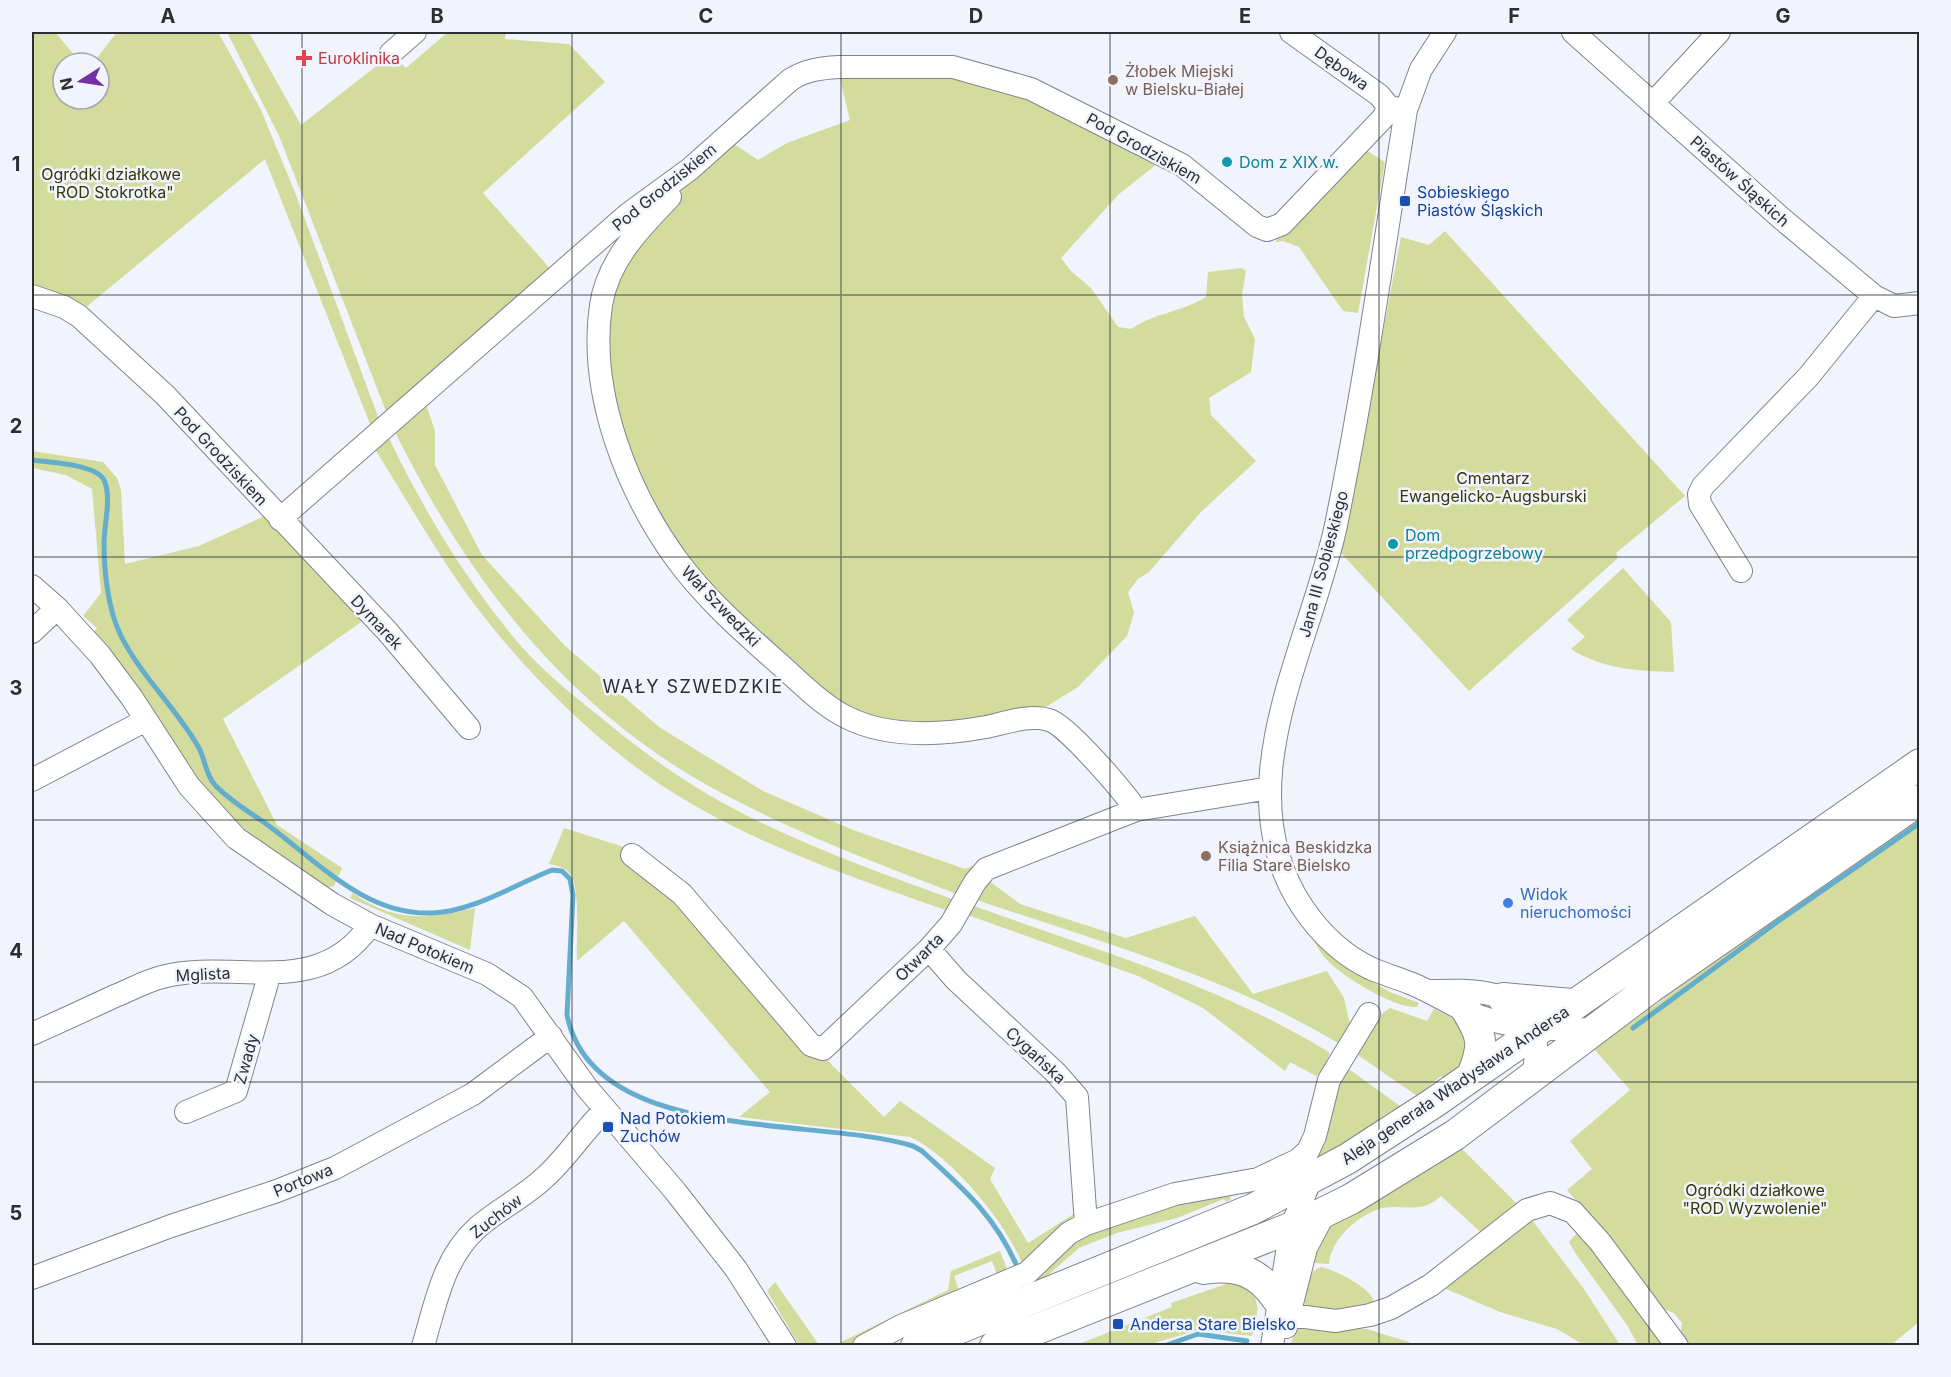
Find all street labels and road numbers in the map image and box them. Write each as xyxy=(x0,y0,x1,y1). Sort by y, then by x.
street label: Dębowa xyxy=(1311,42,1373,94)
street label: Pod Grodziskiem xyxy=(1083,108,1205,188)
street label: Piastów Śląskich xyxy=(1686,131,1794,231)
street label: Pod Grodziskiem xyxy=(608,139,720,235)
street label: Pod Grodziskiem xyxy=(170,402,272,510)
street label: Jana III Sobieskiego xyxy=(1294,488,1352,640)
street label: Wał Szwedzki xyxy=(677,561,765,651)
street label: Dymarek xyxy=(347,591,407,654)
street label: Nad Potokiem xyxy=(372,918,478,978)
street label: Otwarta xyxy=(891,929,947,985)
street label: Mglista xyxy=(175,963,231,985)
street label: Aleja generała Władysława Andersa xyxy=(1337,1001,1573,1169)
street label: Cygańska xyxy=(1002,1022,1070,1088)
street label: Zwady xyxy=(229,1032,263,1086)
street label: Portowa xyxy=(270,1159,336,1201)
street label: Zuchów xyxy=(466,1189,526,1243)

